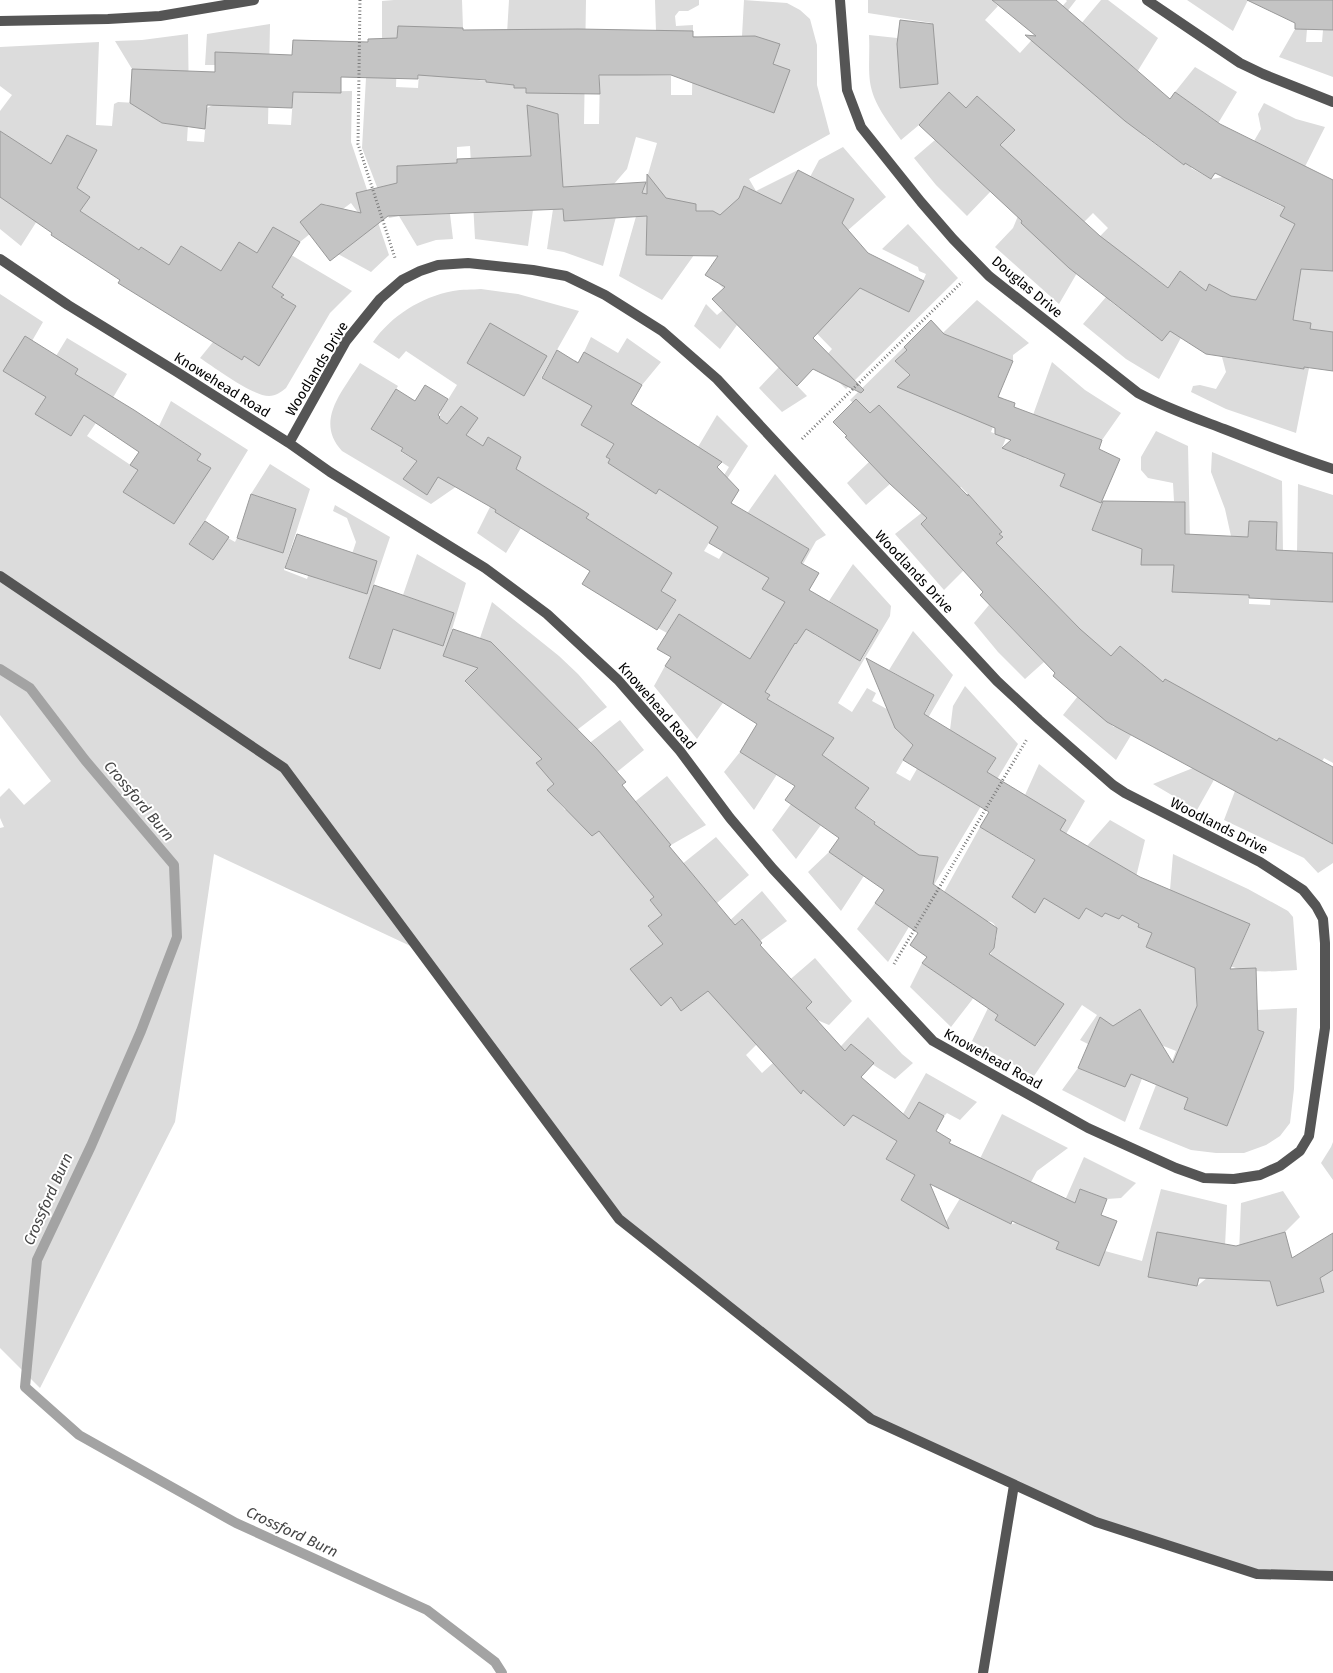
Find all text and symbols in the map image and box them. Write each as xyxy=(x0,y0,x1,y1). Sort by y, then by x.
street label: Douglas Drive xyxy=(988,252,1066,322)
street label: Woodlands Drive xyxy=(282,319,352,419)
street label: Knowehead Road xyxy=(171,349,273,421)
street label: Woodlands Drive xyxy=(871,527,957,617)
street label: Knowehead Road xyxy=(615,659,699,753)
water label: Crossford Burn xyxy=(100,757,178,845)
street label: Woodlands Drive xyxy=(1167,794,1271,858)
street label: Knowehead Road xyxy=(941,1025,1045,1093)
water label: Crossford Burn xyxy=(20,1150,76,1248)
water label: Crossford Burn xyxy=(243,1503,341,1561)

